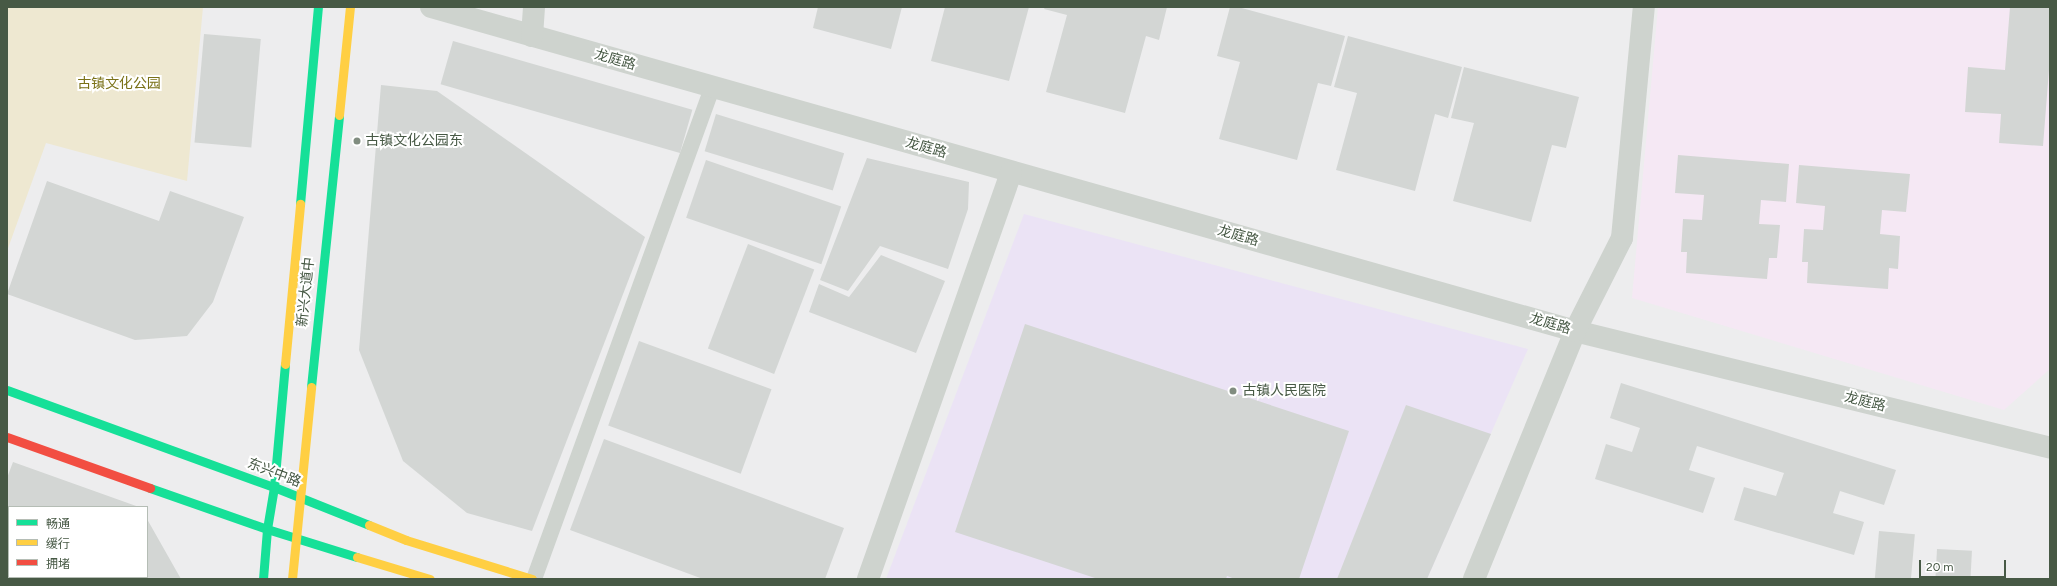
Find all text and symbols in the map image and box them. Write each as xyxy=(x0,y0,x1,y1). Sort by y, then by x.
street label: 龙庭路 xyxy=(592,46,638,74)
park label: 古镇文化公园 xyxy=(77,76,161,92)
place label: 古镇文化公园东 xyxy=(365,133,463,149)
street label: 龙庭路 xyxy=(903,134,949,162)
marker: 古镇文化公园东 xyxy=(352,136,362,146)
street label: 龙庭路 xyxy=(1215,222,1261,250)
street label: 新兴大道中 xyxy=(294,256,318,328)
street label: 龙庭路 xyxy=(1527,310,1573,338)
place label: 古镇人民医院 xyxy=(1242,383,1326,399)
marker: 古镇人民医院 xyxy=(1227,385,1239,397)
street label: 龙庭路 xyxy=(1843,389,1887,415)
street label: 东兴中路 xyxy=(245,455,303,491)
legend xyxy=(8,506,148,578)
text: 畅通 xyxy=(46,517,70,531)
text: 缓行 xyxy=(46,537,70,551)
scale bar xyxy=(1921,552,2008,578)
text: 拥堵 xyxy=(46,557,70,571)
text: 20 m xyxy=(1926,560,1954,574)

